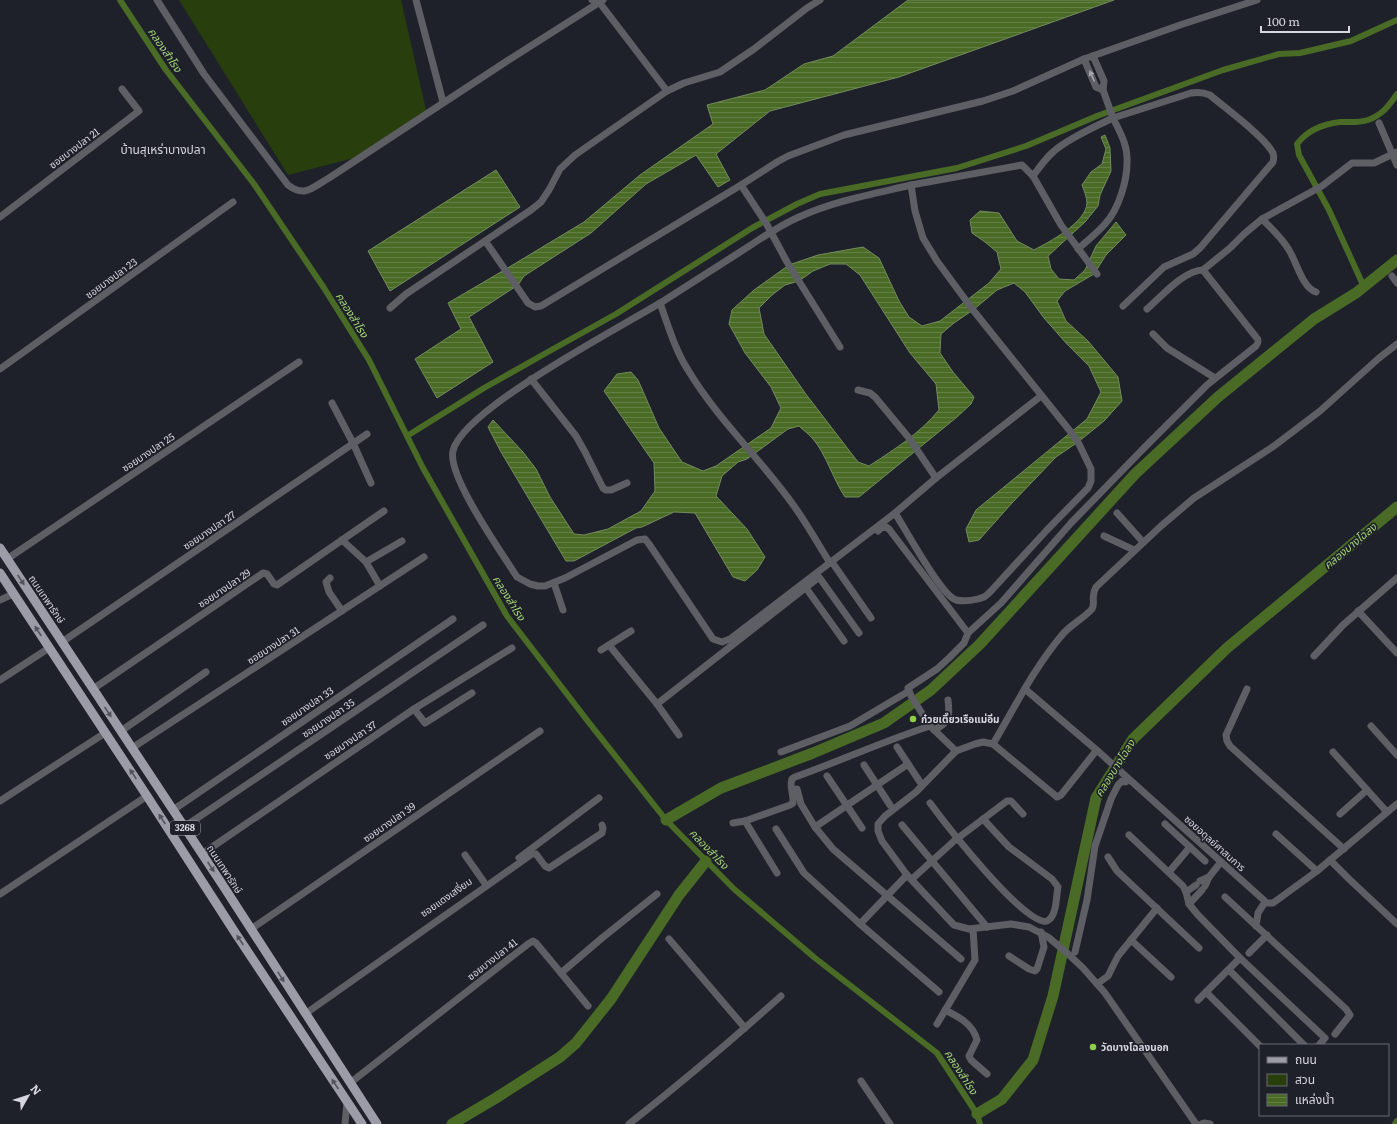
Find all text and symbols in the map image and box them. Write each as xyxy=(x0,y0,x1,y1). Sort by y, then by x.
scale bar xyxy=(1261,8,1349,34)
text: 100 m xyxy=(1267,12,1300,30)
water label: คลองสำโรง xyxy=(145,24,187,76)
one-way arrow xyxy=(1088,70,1095,82)
street label: ซอยบางปลา 21 xyxy=(45,124,102,172)
district label: บ้านสุเหร่าบางปลา xyxy=(120,140,206,158)
street label: ซอยบางปลา 23 xyxy=(82,254,140,302)
water label: คลองสำโรง xyxy=(333,289,374,341)
street label: ซอยบางปลา 25 xyxy=(118,428,177,475)
street label: ซอยบางปลา 27 xyxy=(179,506,238,553)
water label: คลองบางโฉลง xyxy=(1320,518,1380,572)
street label: ซอยบางปลา 29 xyxy=(194,564,253,611)
street label: ถนนเทพารักษ์ xyxy=(26,571,70,626)
water label: คลองสำโรง xyxy=(490,572,531,624)
one-way arrow xyxy=(17,575,25,586)
street label: ซอยบางปลา 31 xyxy=(243,622,302,667)
one-way arrow xyxy=(34,625,41,637)
street label: ซอยบางปลา 33 xyxy=(277,682,336,729)
street label: ซอยบางปลา 35 xyxy=(298,694,357,741)
one-way arrow xyxy=(104,707,112,718)
place label: ก๋วยเตี๊ยวเรือแม่อิ่ม xyxy=(921,711,1000,726)
marker: ก๋วยเตี๊ยวเรือแม่อิ่ม xyxy=(908,714,918,724)
street label: ซอยบางปลา 37 xyxy=(320,716,379,763)
water label: คลองบางโฉลง xyxy=(1090,735,1139,799)
one-way arrow xyxy=(129,769,137,779)
street label: ซอยบางปลา 39 xyxy=(359,798,418,845)
street label: ซอยอดุลย์ศาสนการ xyxy=(1181,811,1249,874)
one-way arrow xyxy=(158,814,166,824)
road number: 3268 xyxy=(170,821,200,835)
water label: คลองสำโรง xyxy=(686,825,734,873)
street label: ถนนเทพารักษ์ xyxy=(204,841,247,897)
one-way arrow xyxy=(207,862,215,873)
street label: ซอยแดงเสงี่ยม xyxy=(417,873,475,920)
street label: ซอยบางปลา 41 xyxy=(463,934,520,983)
one-way arrow xyxy=(236,935,244,945)
one-way arrow xyxy=(278,971,285,983)
place label: วัดบางโฉลงนอก xyxy=(1101,1039,1169,1054)
marker: วัดบางโฉลงนอก xyxy=(1088,1042,1098,1052)
legend xyxy=(1259,1044,1389,1116)
water label: คลองสำโรง xyxy=(941,1046,983,1098)
text: ถนน xyxy=(1295,1050,1317,1068)
text: สวน xyxy=(1295,1070,1315,1088)
north arrow xyxy=(8,1076,48,1116)
one-way arrow xyxy=(331,1078,339,1089)
text: N xyxy=(27,1080,46,1098)
text: แหล่งน้ำ xyxy=(1295,1090,1334,1108)

